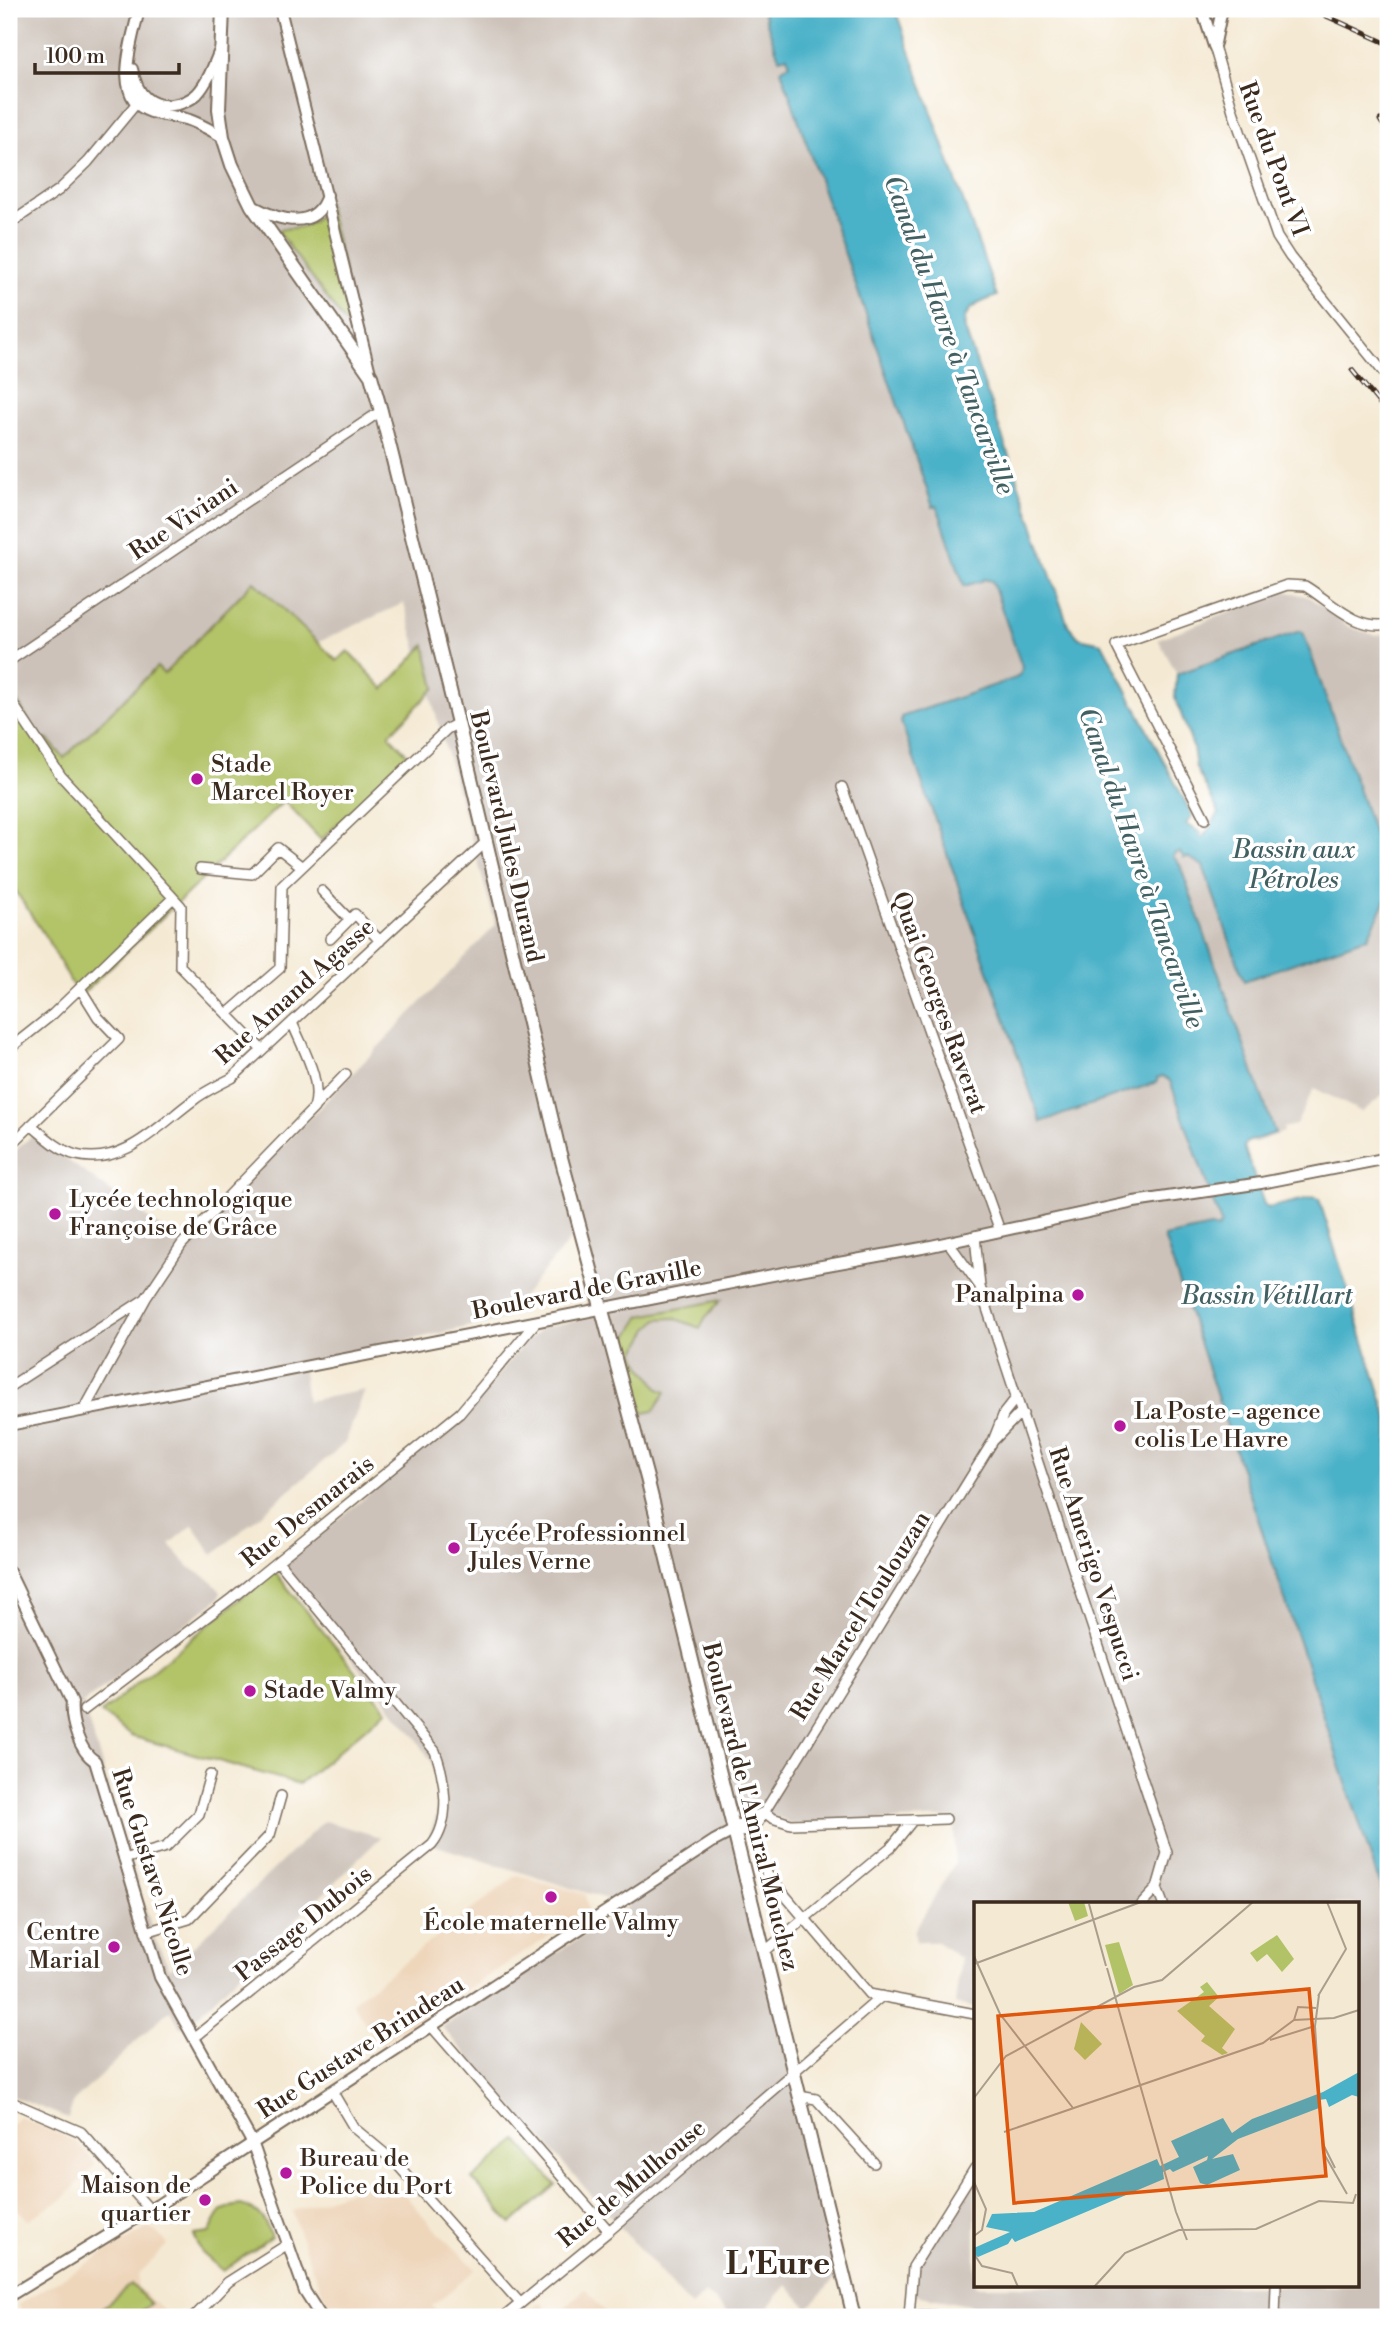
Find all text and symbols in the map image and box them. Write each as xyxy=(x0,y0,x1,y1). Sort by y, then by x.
scale bar xyxy=(35,32,178,76)
text: 100 m xyxy=(46,44,105,70)
street label: Rue du Pont VI xyxy=(1231,78,1315,240)
water label: Canal du Havre à Tancarville xyxy=(876,171,1022,499)
street label: Rue Viviani xyxy=(124,472,244,567)
water label: Canal du Havre à Tancarville xyxy=(1071,703,1211,1033)
street label: Boulevard Jules Durand xyxy=(462,707,550,966)
place label: Stade Marcel Royer xyxy=(211,750,354,808)
marker: Stade Marcel Royer xyxy=(189,771,205,787)
water label: Bassin aux Pétroles xyxy=(1231,834,1356,896)
street label: Quai Georges Raverat xyxy=(885,888,993,1119)
street label: Rue Amand Agasse xyxy=(209,912,381,1072)
place label: Lycée technologique Françoise de Grâce xyxy=(69,1185,293,1243)
marker: Lycée technologique Françoise de Grâce xyxy=(47,1206,63,1222)
street label: Boulevard de Graville xyxy=(469,1253,704,1327)
place label: Panalpina xyxy=(955,1280,1065,1310)
water label: Bassin Vétillart xyxy=(1180,1280,1353,1312)
marker: Panalpina xyxy=(1070,1287,1086,1303)
place label: La Poste - agence colis Le Havre xyxy=(1134,1397,1321,1455)
marker: La Poste - agence colis Le Havre xyxy=(1112,1418,1128,1434)
street label: Rue Amerigo Vespucci xyxy=(1041,1443,1145,1685)
street label: Rue Desmarais xyxy=(235,1449,381,1575)
street label: Rue Marcel Toulouzan xyxy=(784,1506,938,1726)
place label: Lycée Professionnel Jules Verne xyxy=(467,1519,686,1577)
marker: Lycée Professionnel Jules Verne xyxy=(446,1540,462,1556)
street label: Boulevard de l'Amiral Mouchez xyxy=(694,1639,805,1974)
place label: Stade Valmy xyxy=(264,1676,397,1706)
marker: Stade Valmy xyxy=(242,1683,258,1699)
street label: Rue Gustave Nicolle xyxy=(104,1764,200,1980)
street label: Passage Dubois xyxy=(229,1860,379,1988)
marker: École maternelle Valmy xyxy=(543,1889,559,1905)
inset map xyxy=(974,1902,1358,2288)
place label: École maternelle Valmy xyxy=(423,1907,679,1938)
place label: Centre Marial xyxy=(26,1918,100,1976)
marker: Centre Marial xyxy=(106,1939,122,1955)
street label: Rue Gustave Brindeau xyxy=(252,1970,470,2126)
street label: Rue de Mulhouse xyxy=(552,2113,712,2255)
place label: Bureau de Police du Port xyxy=(299,2144,453,2202)
marker: Bureau de Police du Port xyxy=(278,2165,294,2181)
place label: Maison de quartier xyxy=(81,2171,191,2229)
marker: Maison de quartier xyxy=(197,2192,213,2208)
district label: L'Eure xyxy=(726,2244,830,2284)

